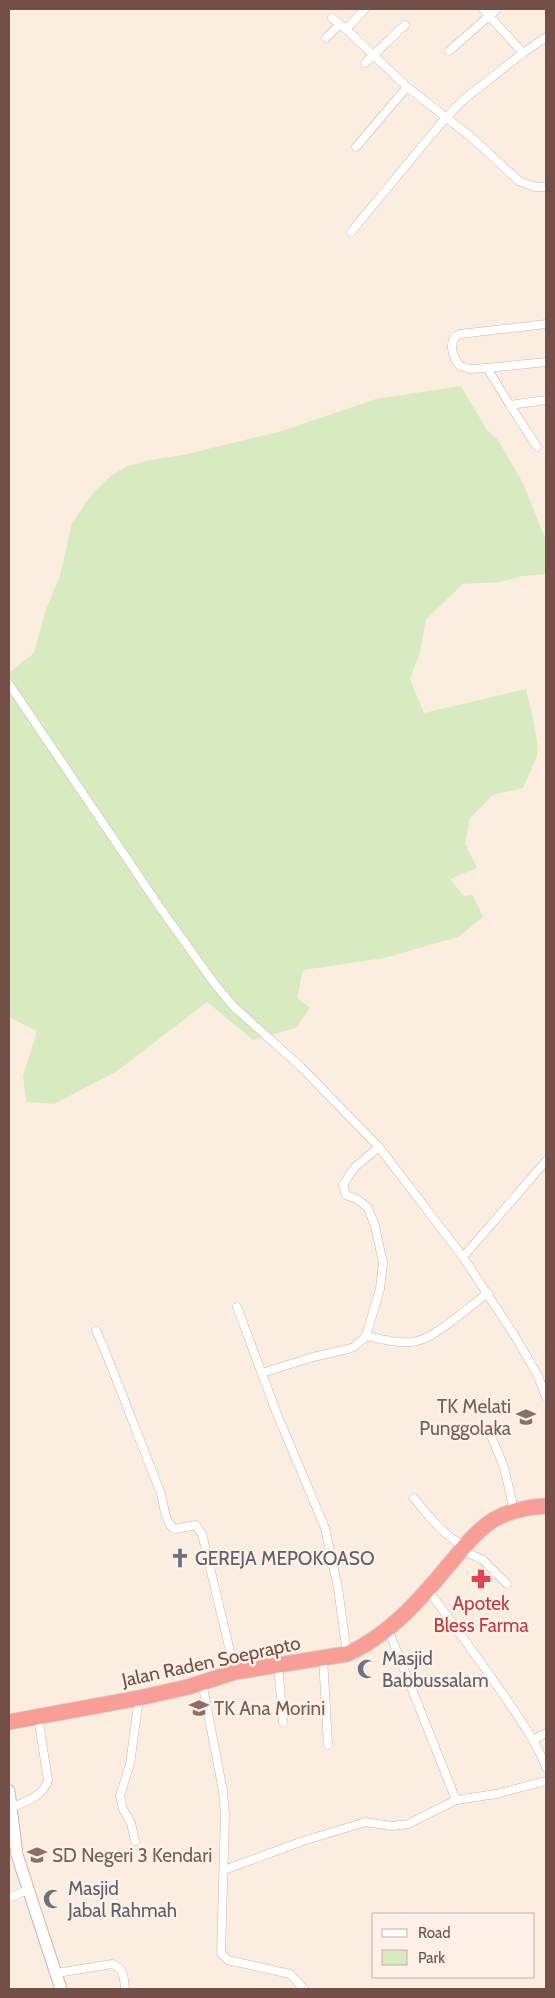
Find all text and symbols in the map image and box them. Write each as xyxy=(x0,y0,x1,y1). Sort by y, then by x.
place label: TK Melati Punggolaka xyxy=(419,1395,511,1440)
school or university icon: TK Melati Punggolaka xyxy=(515,1406,537,1428)
church icon: GEREJA MEPOKOASO xyxy=(169,1547,191,1569)
place label: GEREJA MEPOKOASO xyxy=(195,1547,375,1570)
pharmacy icon: Apotek Bless Farma xyxy=(470,1568,492,1590)
place label: Apotek Bless Farma xyxy=(433,1592,529,1637)
street label: Jalan Raden Soeprapto xyxy=(119,1631,303,1692)
place label: Masjid Babbussalam xyxy=(382,1647,489,1692)
mosque icon: Masjid Babbussalam xyxy=(356,1658,378,1680)
school or university icon: TK Ana Morini xyxy=(188,1697,210,1719)
place label: TK Ana Morini xyxy=(214,1697,325,1720)
school or university icon: SD Negeri 3 Kendari xyxy=(26,1844,48,1866)
place label: SD Negeri 3 Kendari xyxy=(52,1844,212,1867)
place label: Masjid Jabal Rahmah xyxy=(67,1877,177,1922)
mosque icon: Masjid Jabal Rahmah xyxy=(42,1888,64,1910)
legend xyxy=(372,1913,535,1978)
text: Road xyxy=(418,1924,451,1942)
text: Park xyxy=(418,1949,445,1967)

